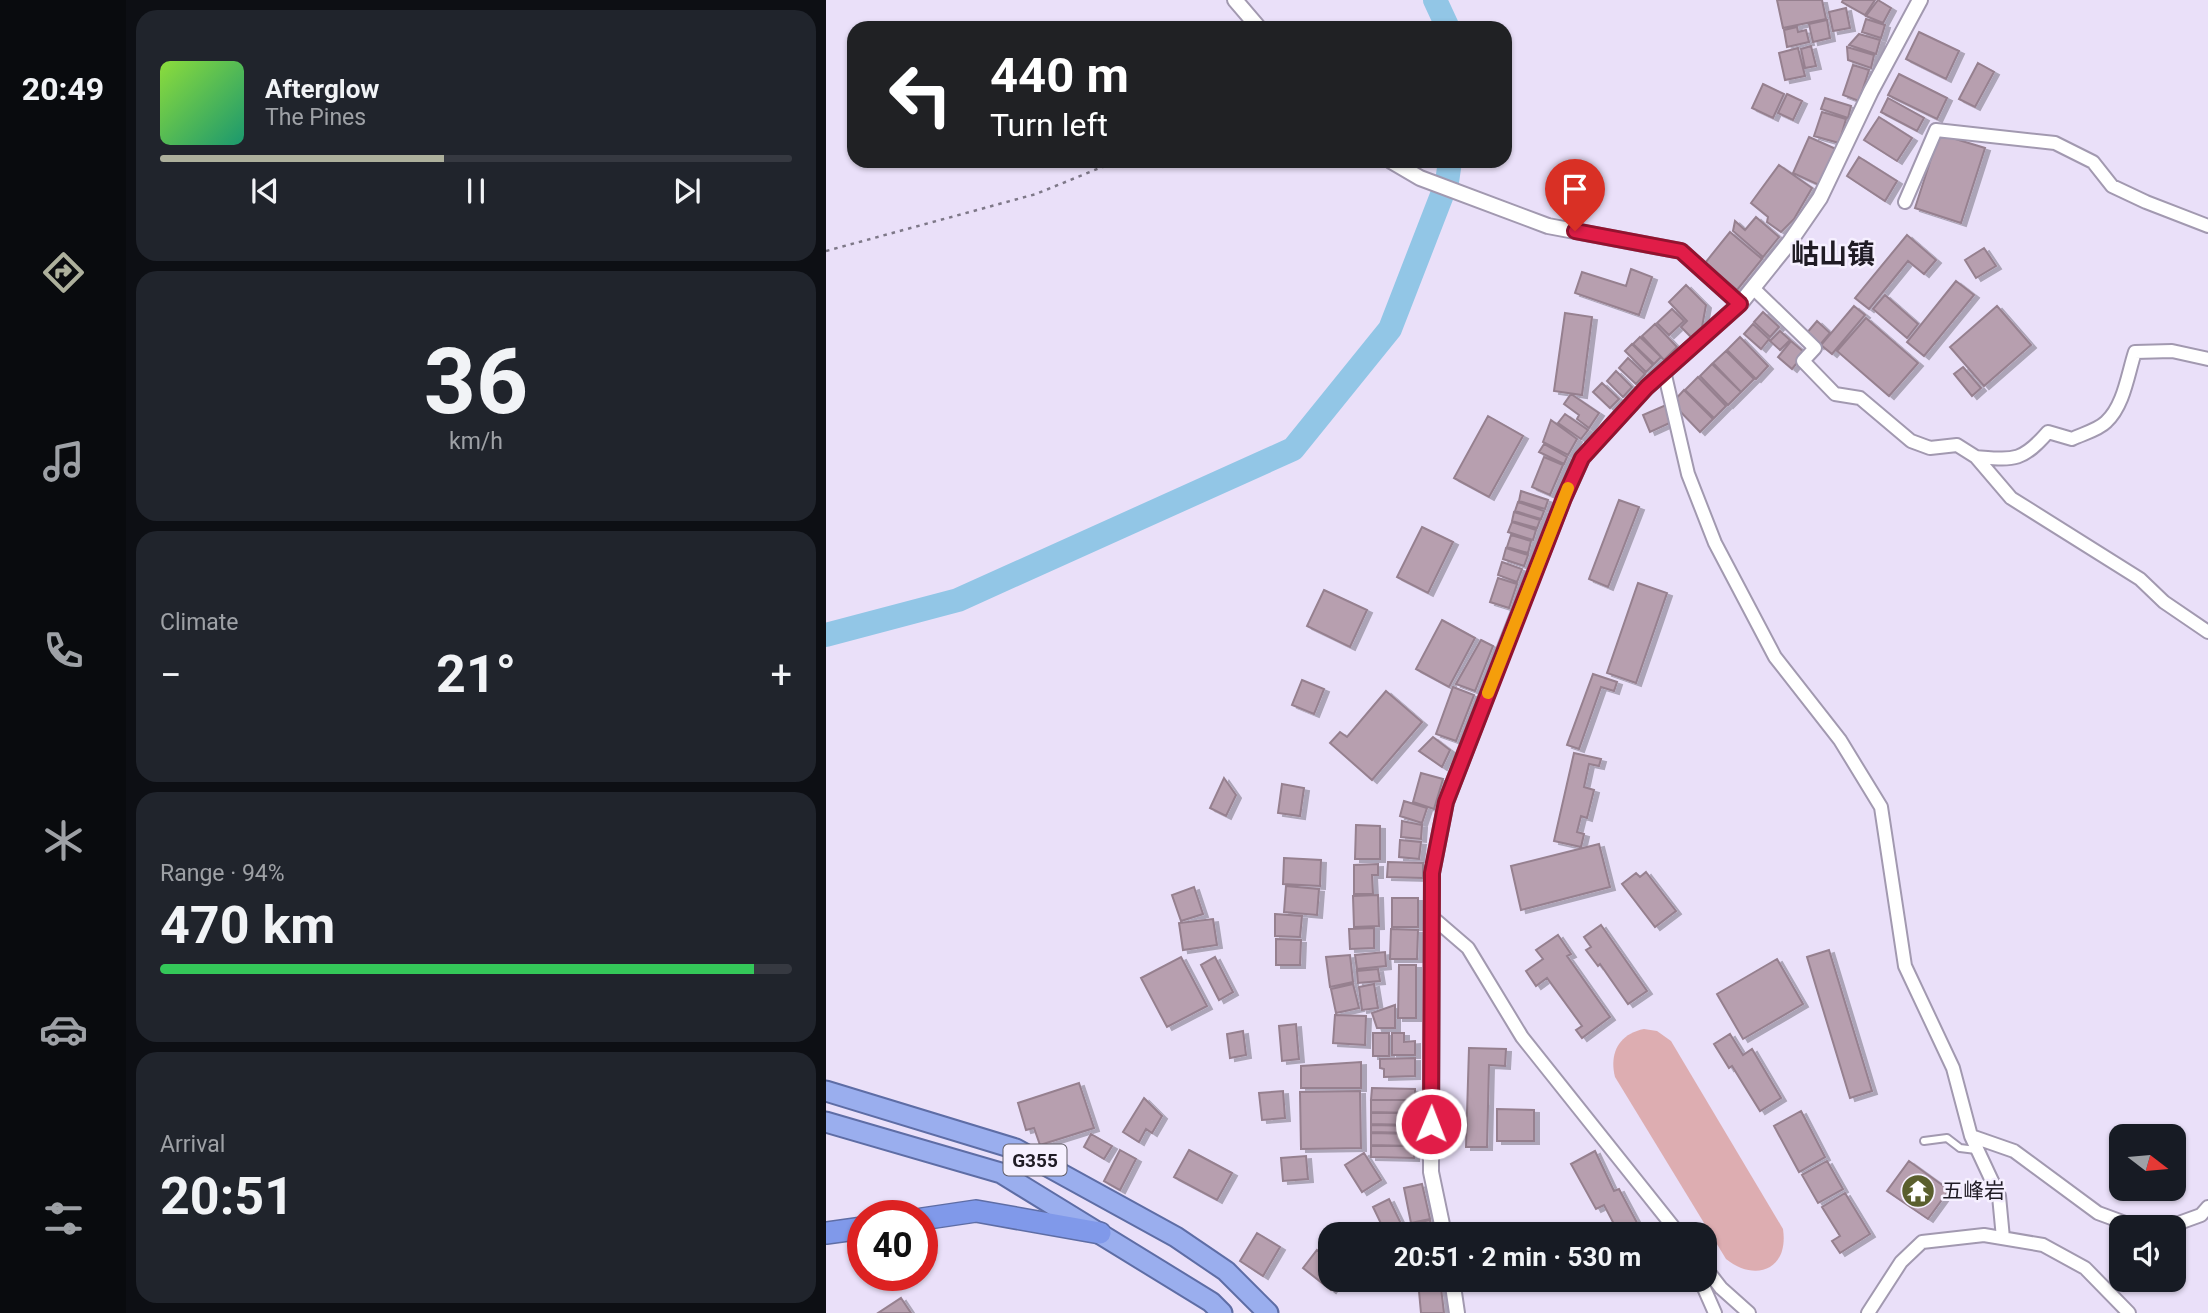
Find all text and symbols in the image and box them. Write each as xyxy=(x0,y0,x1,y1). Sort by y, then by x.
text: 440 m xyxy=(990,47,1129,104)
icon: left xyxy=(875,49,966,140)
text: 20:49 xyxy=(22,70,104,108)
text: Afterglow xyxy=(265,74,379,104)
text: The Pines xyxy=(265,104,366,131)
text: Turn left xyxy=(990,106,1108,144)
pin xyxy=(1545,159,1605,231)
icon: arrive xyxy=(1556,170,1594,208)
icon: previous xyxy=(246,172,284,210)
icon: pause xyxy=(457,172,495,210)
icon: next xyxy=(668,172,706,210)
district label: 岵山镇 xyxy=(1791,238,1875,271)
icon: directions xyxy=(39,248,88,297)
text: 36 xyxy=(424,329,528,435)
text: km/h xyxy=(449,428,503,455)
icon: music xyxy=(39,437,88,486)
text: Climate xyxy=(160,609,239,636)
icon: phone xyxy=(39,626,88,675)
text: 21° xyxy=(436,644,516,705)
text: − xyxy=(160,653,182,697)
text: + xyxy=(770,653,792,697)
icon: climate xyxy=(39,816,88,865)
text: Range · 94% xyxy=(160,860,285,887)
text: 470 km xyxy=(160,895,335,956)
icon: car xyxy=(39,1005,88,1054)
position arrow xyxy=(1394,1087,1468,1161)
north arrow xyxy=(2109,1124,2186,1200)
map controls xyxy=(2109,1124,2186,1292)
text: Arrival xyxy=(160,1131,225,1158)
road number: G355 xyxy=(1004,1144,1067,1176)
text: 20:51 xyxy=(160,1166,294,1227)
temple icon: 五峰岩 xyxy=(1899,1172,1937,1210)
place label: 五峰岩 xyxy=(1942,1179,2005,1203)
icon: filters xyxy=(39,1194,88,1243)
speed limit sign: 40 xyxy=(847,1200,938,1291)
button: sound xyxy=(2109,1215,2186,1292)
text: 20:51 · 2 min · 530 m xyxy=(1394,1242,1641,1272)

